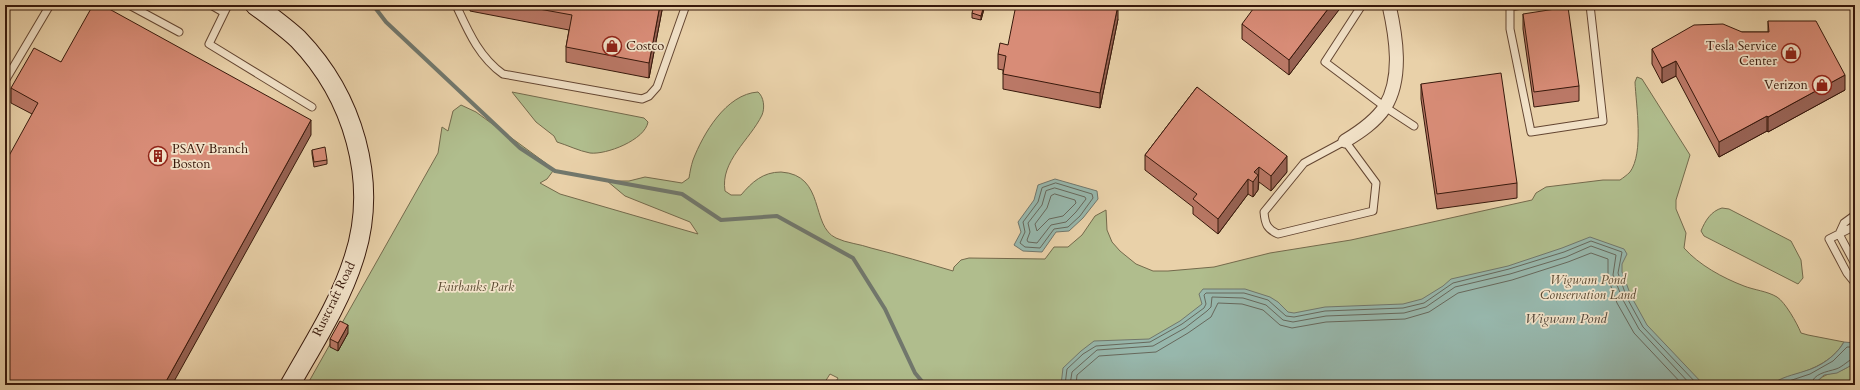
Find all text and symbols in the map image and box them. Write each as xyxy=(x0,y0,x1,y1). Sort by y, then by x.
shop icon: Costco xyxy=(601,35,623,57)
place label: Costco xyxy=(626,37,664,55)
place label: Tesla Service Center xyxy=(1706,37,1777,70)
shop icon: Tesla Service Center xyxy=(1780,42,1802,64)
shop icon: Verizon xyxy=(1811,74,1833,96)
place label: Verizon xyxy=(1764,76,1809,94)
place label: PSAV Branch Boston xyxy=(172,140,248,173)
building icon: PSAV Branch Boston xyxy=(147,145,169,167)
street label: Rustcraft Road xyxy=(308,259,360,339)
park label: Wigwam Pond Conservation Land xyxy=(1540,271,1637,304)
park label: Fairbanks Park xyxy=(437,278,515,296)
water label: Wigwam Pond xyxy=(1525,309,1608,328)

